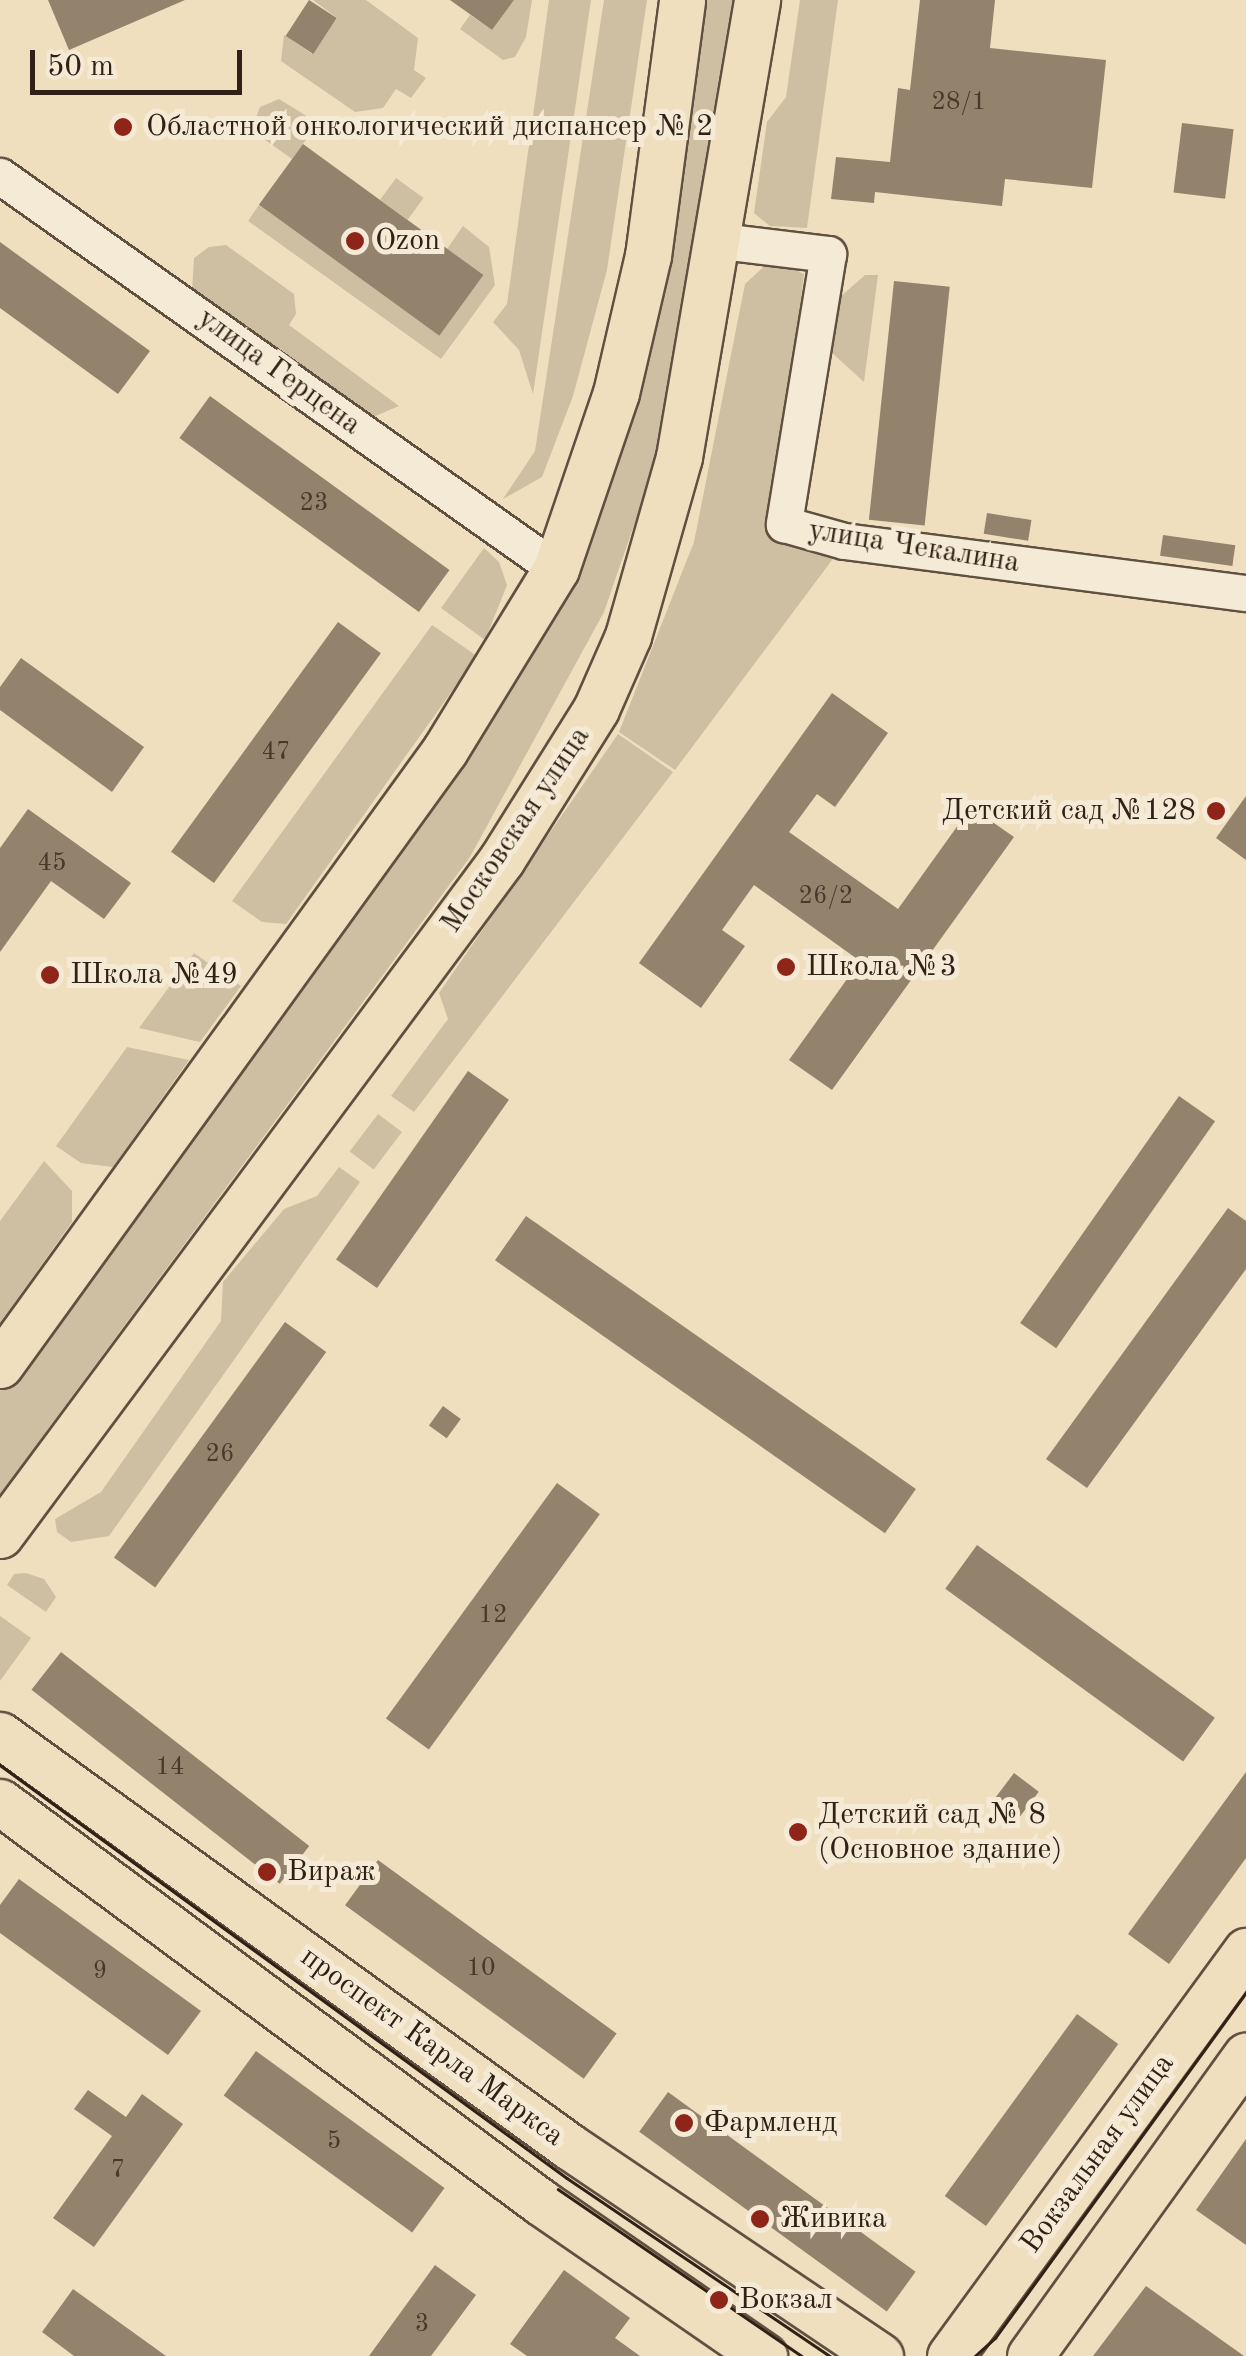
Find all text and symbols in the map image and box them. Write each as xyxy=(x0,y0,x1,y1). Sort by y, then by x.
scale bar xyxy=(35,30,248,92)
text: 50 m xyxy=(47,52,114,82)
house number: 28/1 xyxy=(932,88,986,118)
place label: Областной онкологический диспансер № 2 xyxy=(146,109,713,145)
marker: Областной онкологический диспансер № 2 xyxy=(110,114,136,140)
place label: Ozon xyxy=(375,223,440,259)
marker: Ozon xyxy=(344,230,366,252)
street label: улица Герцена xyxy=(190,301,368,443)
house number: 23 xyxy=(300,489,328,519)
street label: улица Чекалина xyxy=(806,513,1022,581)
street label: Московская улица xyxy=(434,720,598,940)
house number: 47 xyxy=(262,738,290,768)
place label: Детский сад №128 xyxy=(942,793,1196,829)
marker: Детский сад №128 xyxy=(1205,800,1227,822)
house number: 45 xyxy=(38,849,66,879)
house number: 26/2 xyxy=(799,882,853,912)
place label: Школа №3 xyxy=(806,949,957,985)
marker: Школа №3 xyxy=(775,956,797,978)
place label: Школа №49 xyxy=(70,957,238,993)
marker: Школа №49 xyxy=(39,964,61,986)
house number: 26 xyxy=(206,1440,234,1470)
house number: 12 xyxy=(479,1601,507,1631)
house number: 14 xyxy=(156,1753,184,1783)
place label: Детский сад № 8 (Основное здание) xyxy=(818,1797,1062,1868)
marker: Детский сад № 8 (Основное здание) xyxy=(787,1821,809,1843)
place label: Вираж xyxy=(287,1854,376,1890)
marker: Вираж xyxy=(256,1861,278,1883)
street label: проспект Карла Маркса xyxy=(293,1939,571,2155)
house number: 10 xyxy=(467,1954,495,1984)
house number: 9 xyxy=(93,1957,107,1987)
street label: Вокзальная улица xyxy=(1013,2047,1183,2261)
place label: Фармленд xyxy=(704,2105,837,2141)
marker: Фармленд xyxy=(673,2112,695,2134)
house number: 5 xyxy=(327,2127,341,2157)
house number: 7 xyxy=(111,2156,125,2186)
place label: Живика xyxy=(780,2201,887,2237)
marker: Живика xyxy=(749,2208,771,2230)
place label: Вокзал xyxy=(739,2282,833,2318)
marker: Вокзал xyxy=(708,2289,730,2311)
house number: 3 xyxy=(415,2310,429,2340)

